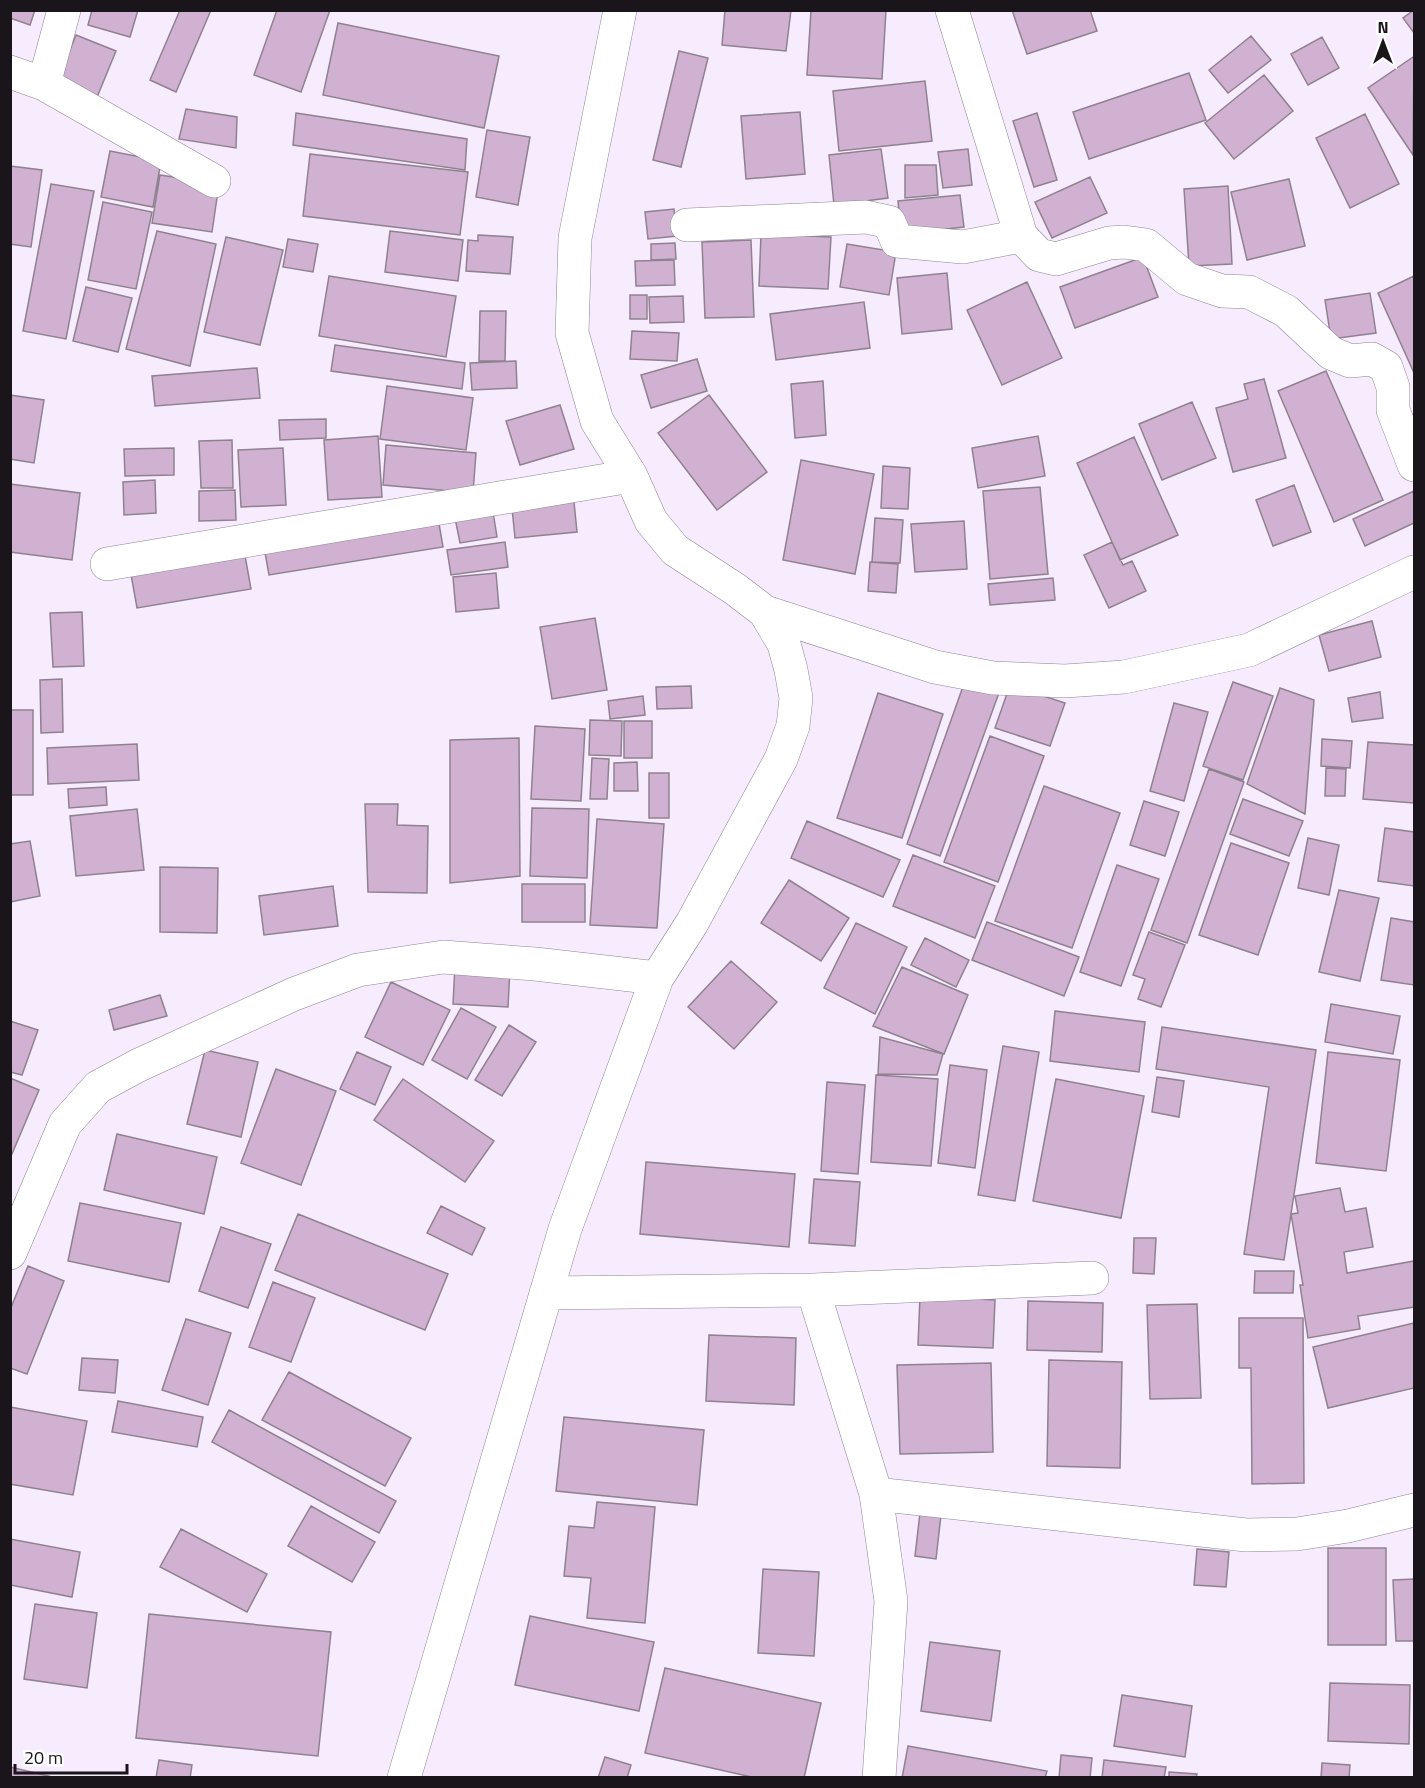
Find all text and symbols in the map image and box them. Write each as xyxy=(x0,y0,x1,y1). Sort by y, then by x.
north arrow xyxy=(1353,12,1413,72)
text: N xyxy=(1377,15,1389,39)
scale bar xyxy=(15,1737,128,1775)
text: 20 m xyxy=(24,1744,63,1771)

